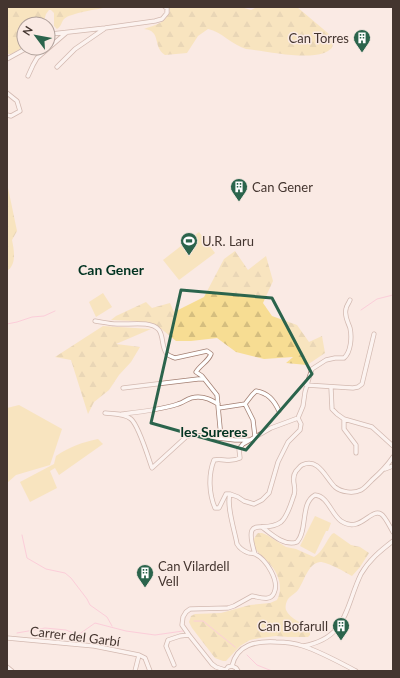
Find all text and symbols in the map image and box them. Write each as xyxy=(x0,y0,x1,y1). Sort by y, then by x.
north arrow xyxy=(16,16,56,56)
text: N xyxy=(19,23,35,37)
building icon: Can Torres xyxy=(352,28,372,53)
place label: Can Torres xyxy=(289,30,349,46)
building icon: Can Gener xyxy=(229,177,249,202)
place label: Can Gener xyxy=(252,179,313,195)
sports icon: U.R. Laru xyxy=(179,231,199,256)
place label: U.R. Laru xyxy=(202,233,254,249)
district label: Can Gener xyxy=(78,261,145,278)
district label: les Sureres xyxy=(180,423,248,440)
place label: Can Vilardell Vell xyxy=(158,558,229,589)
building icon: Can Vilardell Vell xyxy=(135,563,155,588)
building icon: Can Bofarull xyxy=(331,616,351,641)
place label: Can Bofarull xyxy=(258,618,328,634)
street label: Carrer del Garbí xyxy=(29,623,122,650)

